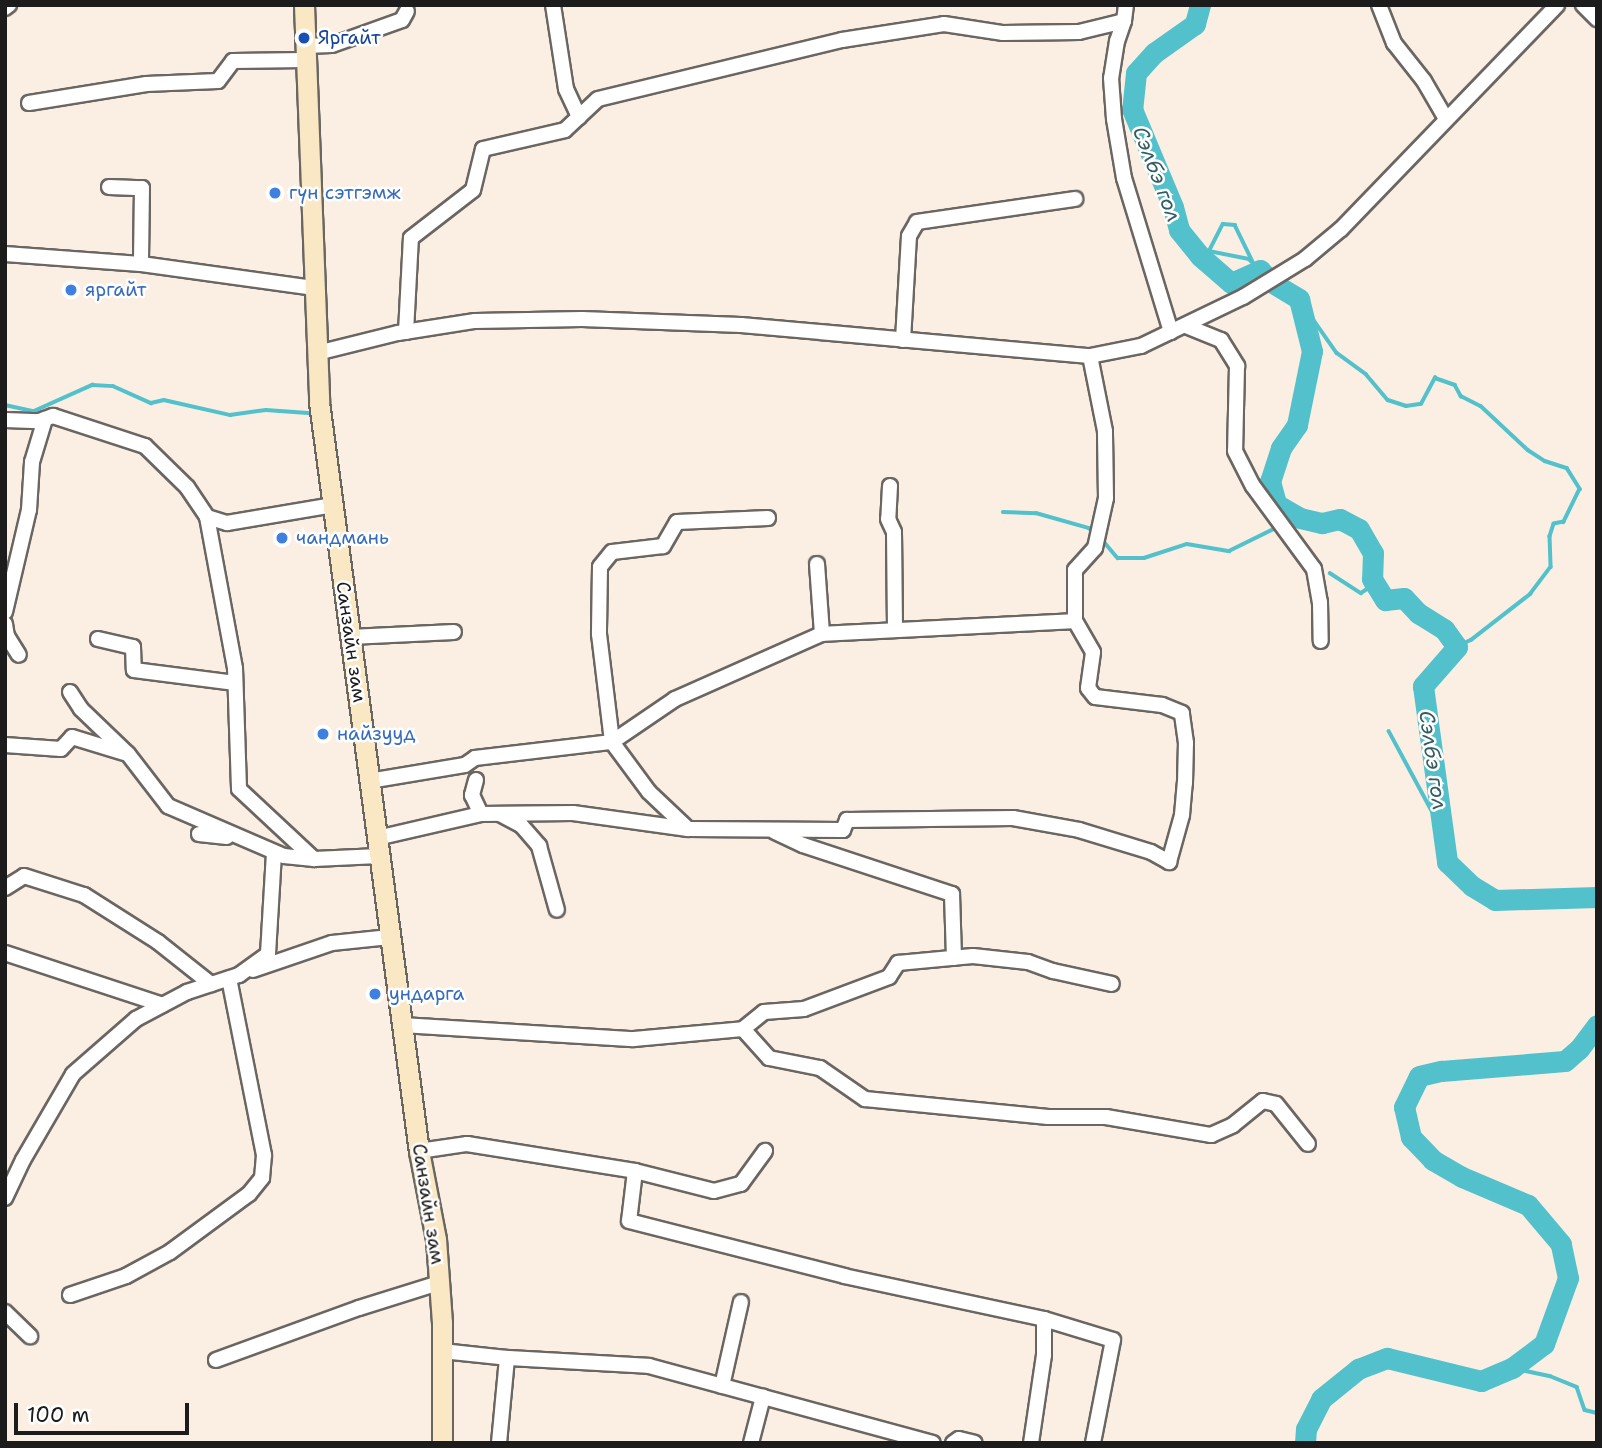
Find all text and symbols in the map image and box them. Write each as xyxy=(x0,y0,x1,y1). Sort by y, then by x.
place label: Яргайт xyxy=(318,27,381,49)
marker: Яргайт xyxy=(296,30,312,46)
water label: Сэлбэ гол xyxy=(1127,123,1187,225)
place label: гүн сэтгэмж xyxy=(289,182,401,204)
marker: гүн сэтгэмж xyxy=(267,185,283,201)
place label: яргайт xyxy=(85,279,146,301)
marker: яргайт xyxy=(63,282,79,298)
place label: чандмань xyxy=(296,527,389,549)
marker: чандмань xyxy=(274,530,290,546)
street label: Санзайн зам xyxy=(331,580,371,704)
water label: Сэлбэ гол xyxy=(1414,709,1452,811)
place label: найзууд xyxy=(337,723,416,745)
marker: найзууд xyxy=(315,726,331,742)
place label: ундарга xyxy=(389,983,464,1005)
marker: ундарга xyxy=(367,986,383,1002)
street label: Санзайн зам xyxy=(407,1142,449,1266)
scale bar xyxy=(18,1388,192,1432)
text: 100 m xyxy=(27,1401,90,1429)

